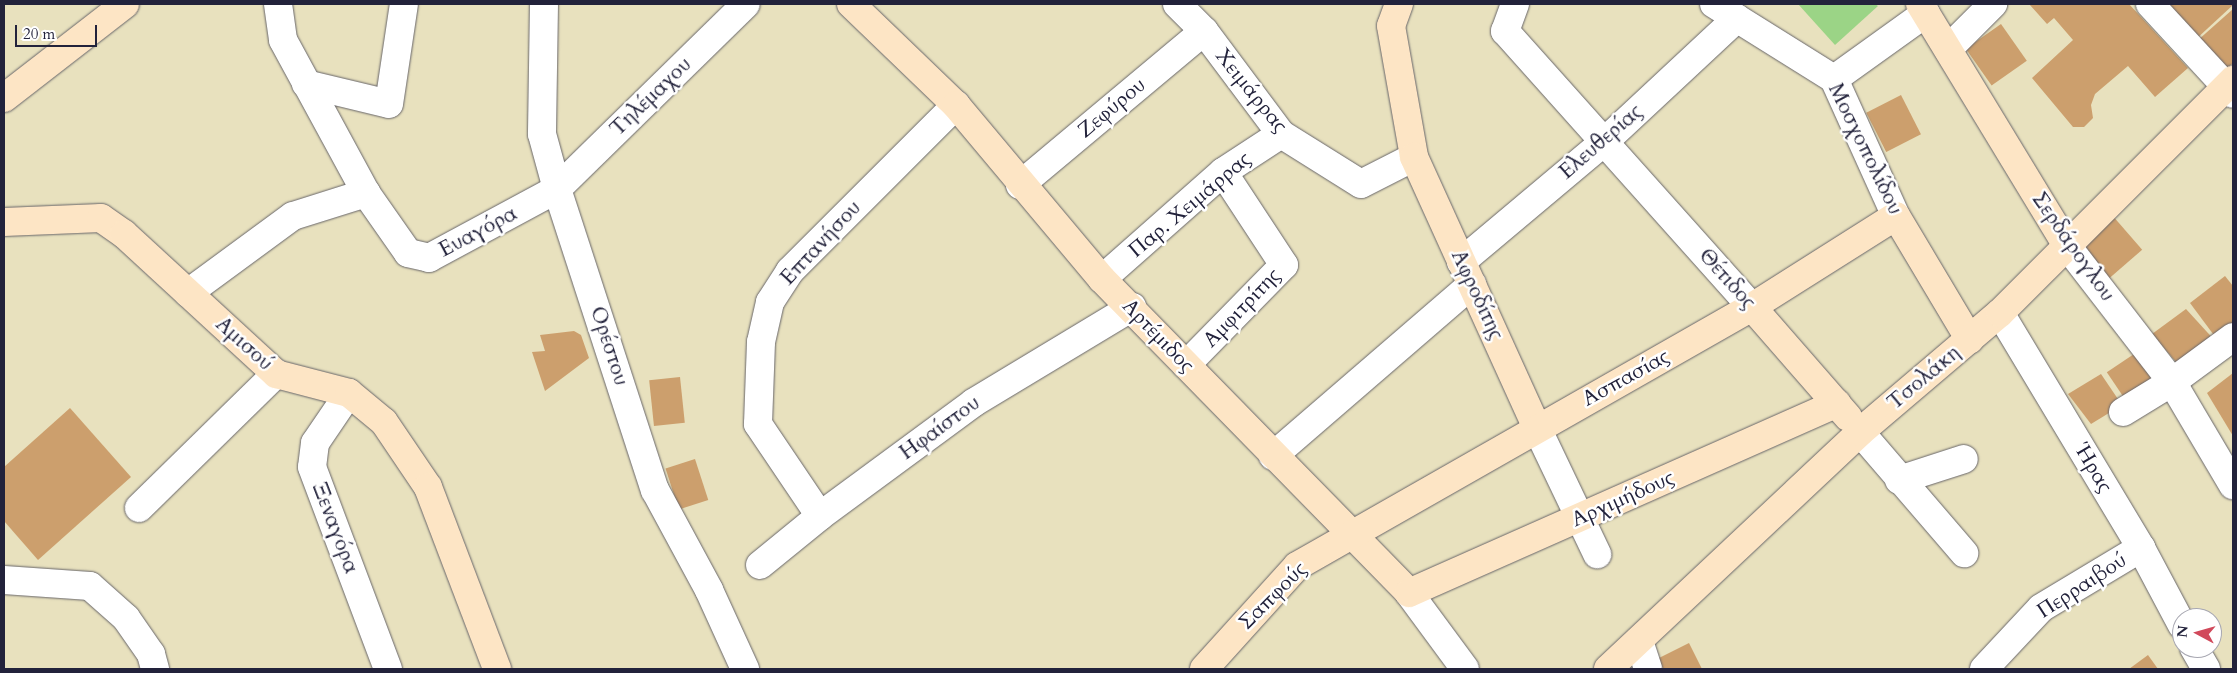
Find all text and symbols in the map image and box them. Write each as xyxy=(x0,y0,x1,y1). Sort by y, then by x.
scale bar xyxy=(18,15,100,47)
text: 20 m xyxy=(23,24,55,44)
street label: Χειμάρρας xyxy=(1210,44,1292,138)
street label: Τηλέμαχου xyxy=(605,52,697,142)
street label: Ζεφύρου xyxy=(1073,72,1151,144)
street label: Μοσχοπολίδου xyxy=(1822,79,1908,219)
street label: Ελευθερίας xyxy=(1554,99,1648,185)
street label: Παρ. Χειμάρρας xyxy=(1124,147,1256,263)
street label: Σερδάρογλου xyxy=(2026,188,2120,306)
street label: Επτανήσου xyxy=(775,195,867,291)
street label: Ευαγόρα xyxy=(435,201,521,263)
street label: Θέτιδος xyxy=(1693,243,1761,315)
street label: Αφροδίτης xyxy=(1445,246,1509,344)
street label: Αμφιτρίτης xyxy=(1198,263,1286,353)
street label: Αρτέμιδος xyxy=(1117,294,1199,378)
street label: Ορέστου xyxy=(584,303,634,389)
street label: Αμισού xyxy=(210,312,278,376)
street label: Τσολάκη xyxy=(1883,340,1965,416)
street label: Ασπασίας xyxy=(1578,344,1674,412)
street label: Ηφαίστου xyxy=(895,390,985,466)
street label: Ήρας xyxy=(2068,439,2118,497)
street label: Αρχιμήδους xyxy=(1568,465,1678,533)
street label: Ξεναγόρα xyxy=(306,479,364,577)
street label: Περραιβού xyxy=(2033,548,2131,624)
street label: Σαπφούς xyxy=(1234,557,1312,635)
north arrow xyxy=(2172,608,2222,658)
text: N xyxy=(2172,624,2193,639)

